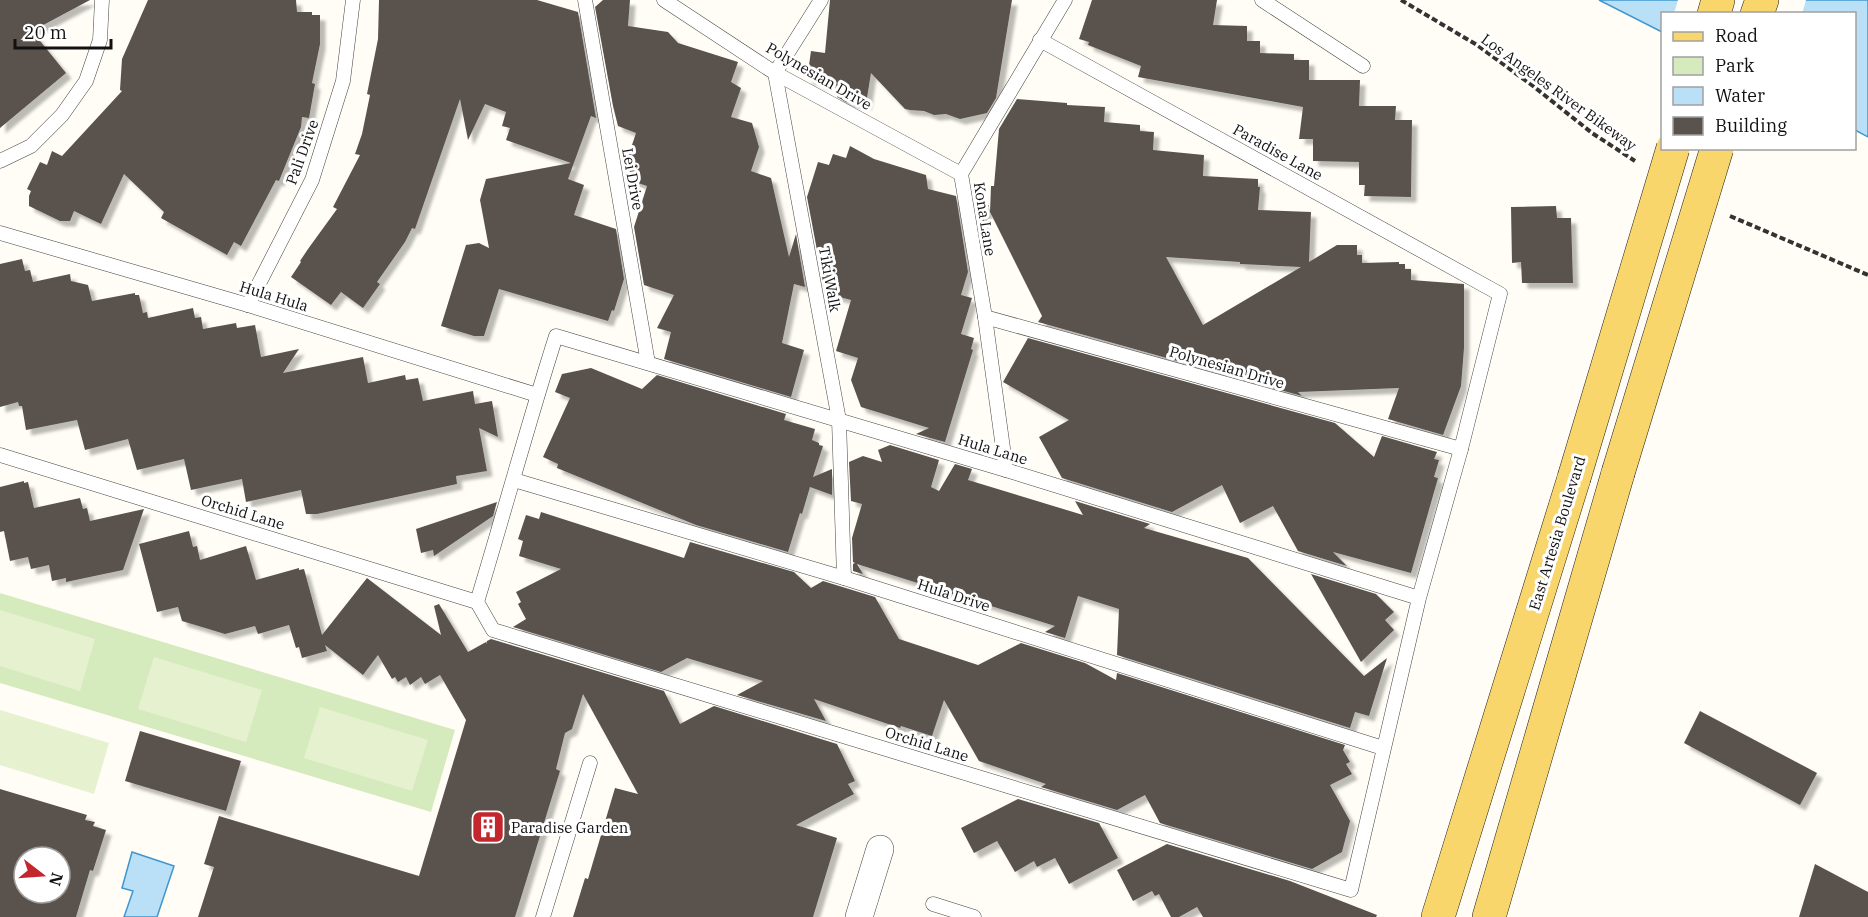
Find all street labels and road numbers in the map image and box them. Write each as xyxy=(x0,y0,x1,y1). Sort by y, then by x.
street label: Los Angeles River Bikeway xyxy=(1478,29,1640,155)
street label: Polynesian Drive xyxy=(763,38,875,114)
street label: Pali Drive xyxy=(281,117,323,187)
street label: Paradise Lane xyxy=(1230,120,1326,184)
street label: Lei Drive xyxy=(618,146,648,212)
street label: Kona Lane xyxy=(970,181,1000,257)
street label: Tiki Walk xyxy=(815,245,845,314)
street label: Hula Hula xyxy=(237,277,311,315)
street label: Polynesian Drive xyxy=(1167,341,1287,393)
street label: Hula Lane xyxy=(956,429,1030,469)
street label: East Artesia Boulevard xyxy=(1525,454,1589,612)
street label: Orchid Lane xyxy=(199,490,287,534)
street label: Hula Drive xyxy=(915,574,993,616)
street label: Orchid Lane xyxy=(883,722,971,766)

